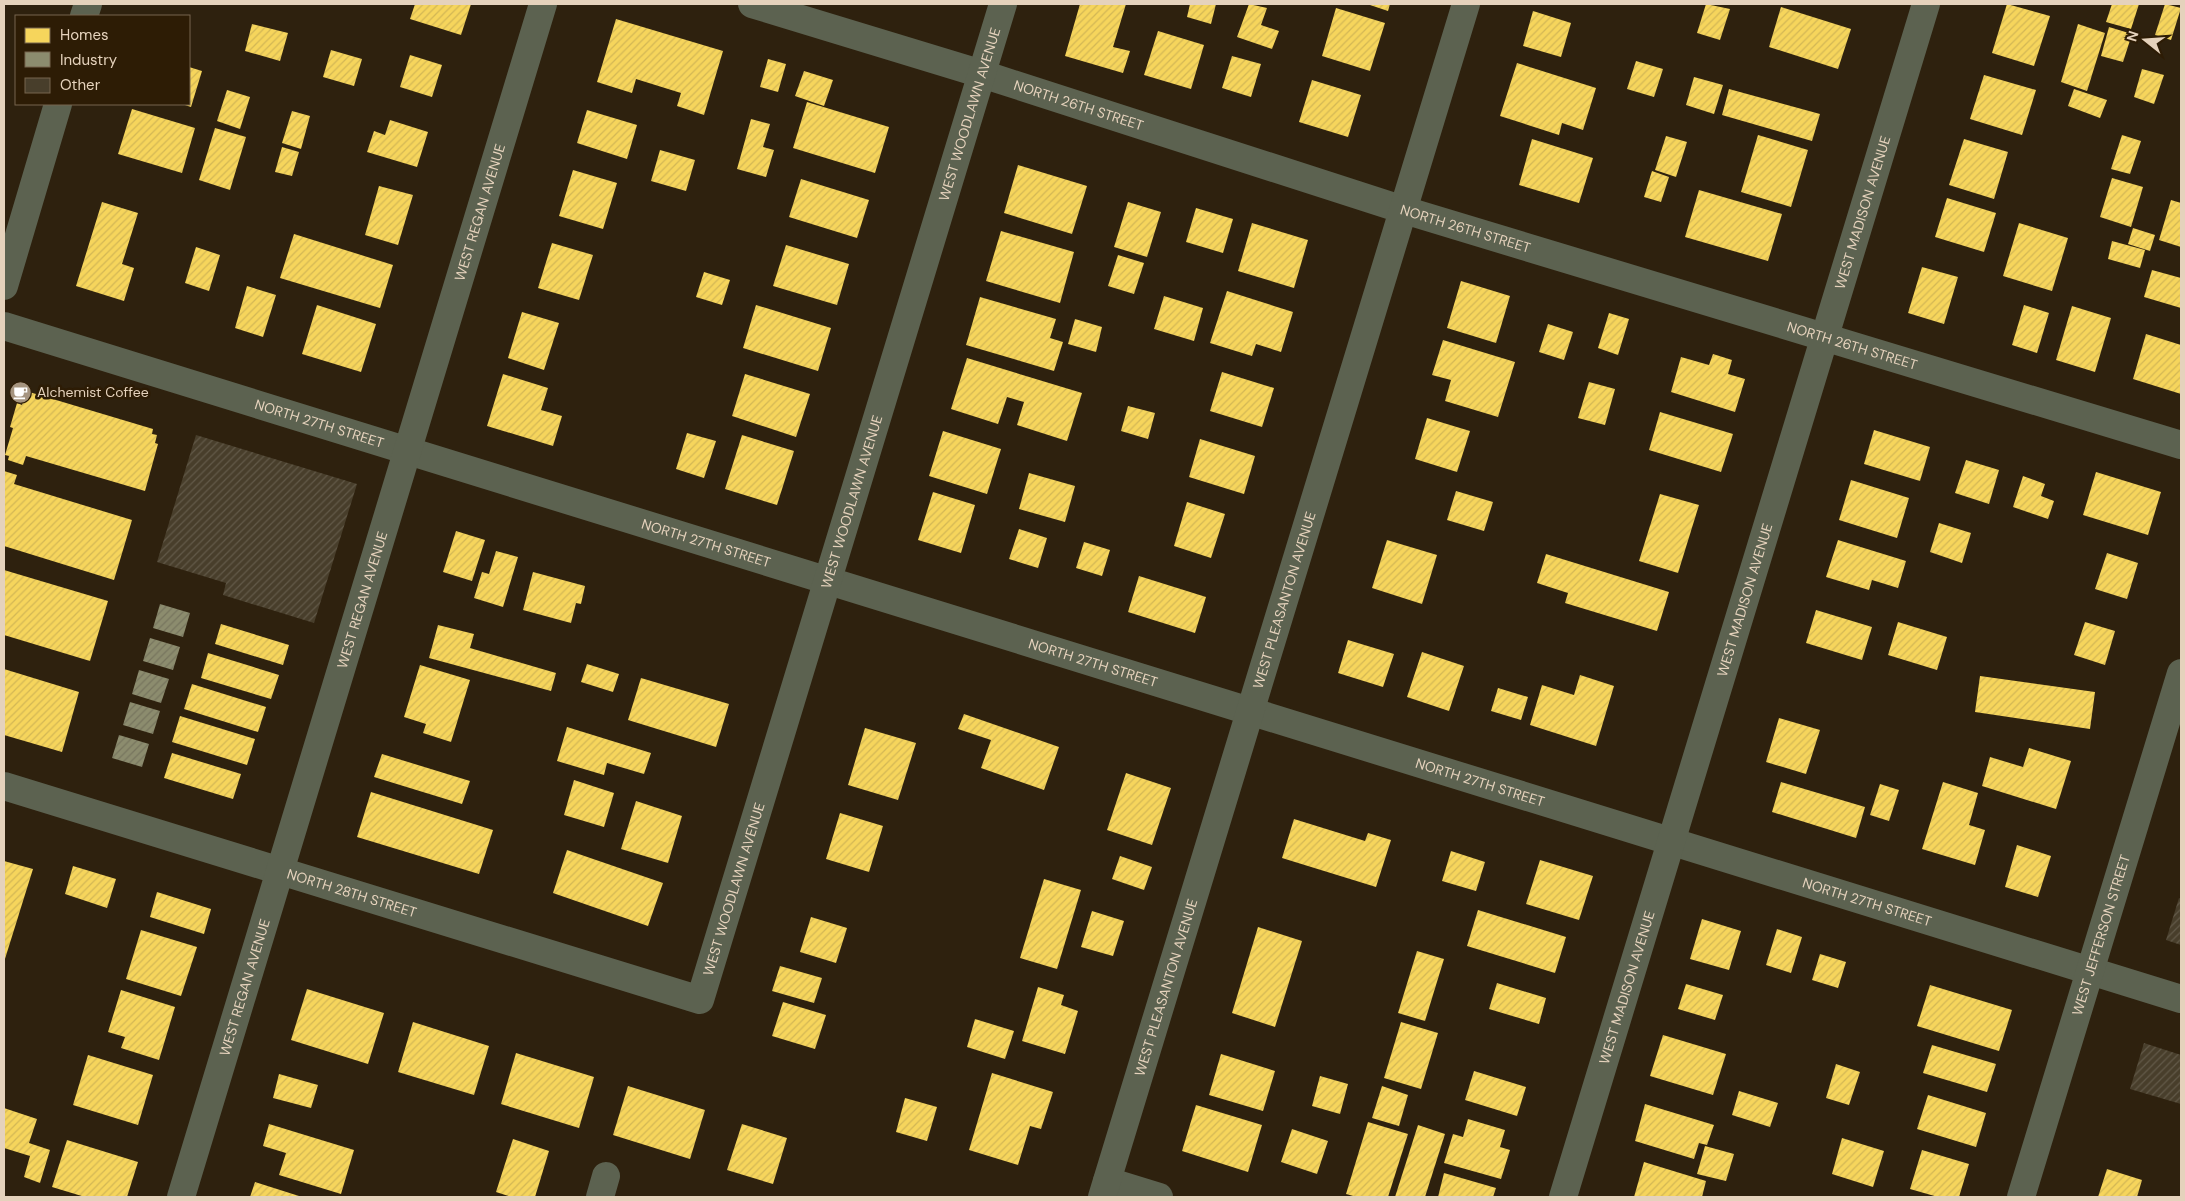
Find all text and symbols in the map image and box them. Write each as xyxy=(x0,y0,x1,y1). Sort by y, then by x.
legend xyxy=(15,15,190,105)
north arrow xyxy=(2120,15,2170,65)
text: Homes xyxy=(60,25,109,45)
street label: WEST WOODLAWN AVENUE xyxy=(935,25,1004,203)
text: N xyxy=(2122,29,2143,44)
text: Industry xyxy=(60,50,118,70)
text: Other xyxy=(60,75,101,95)
street label: NORTH 26TH STREET xyxy=(1012,76,1146,135)
street label: WEST MADISON AVENUE xyxy=(1831,134,1894,291)
street label: WEST REGAN AVENUE xyxy=(450,141,509,283)
street label: NORTH 26TH STREET xyxy=(1398,200,1533,257)
street label: NORTH 26TH STREET xyxy=(1785,317,1920,374)
cafe icon: Alchemist Coffee xyxy=(9,380,33,404)
place label: Alchemist Coffee xyxy=(37,383,149,401)
street label: NORTH 27TH STREET xyxy=(252,395,386,452)
street label: WEST WOODLAWN AVENUE xyxy=(817,413,886,591)
street label: WEST PLEASANTON AVENUE xyxy=(1249,509,1320,691)
street label: NORTH 27TH STREET xyxy=(639,515,773,572)
street label: WEST MADISON AVENUE xyxy=(1713,521,1776,679)
street label: WEST REGAN AVENUE xyxy=(333,529,392,671)
street label: NORTH 27TH STREET xyxy=(1026,634,1160,691)
street label: NORTH 27TH STREET xyxy=(1413,754,1547,811)
street label: WEST WOODLAWN AVENUE xyxy=(699,800,769,978)
street label: WEST JEFFERSON STREET xyxy=(2068,852,2134,1018)
street label: NORTH 28TH STREET xyxy=(285,865,419,921)
street label: NORTH 27TH STREET xyxy=(1800,874,1934,930)
street label: WEST PLEASANTON AVENUE xyxy=(1130,897,1201,1078)
street label: WEST MADISON AVENUE xyxy=(1595,909,1659,1066)
street label: WEST REGAN AVENUE xyxy=(215,917,274,1058)

